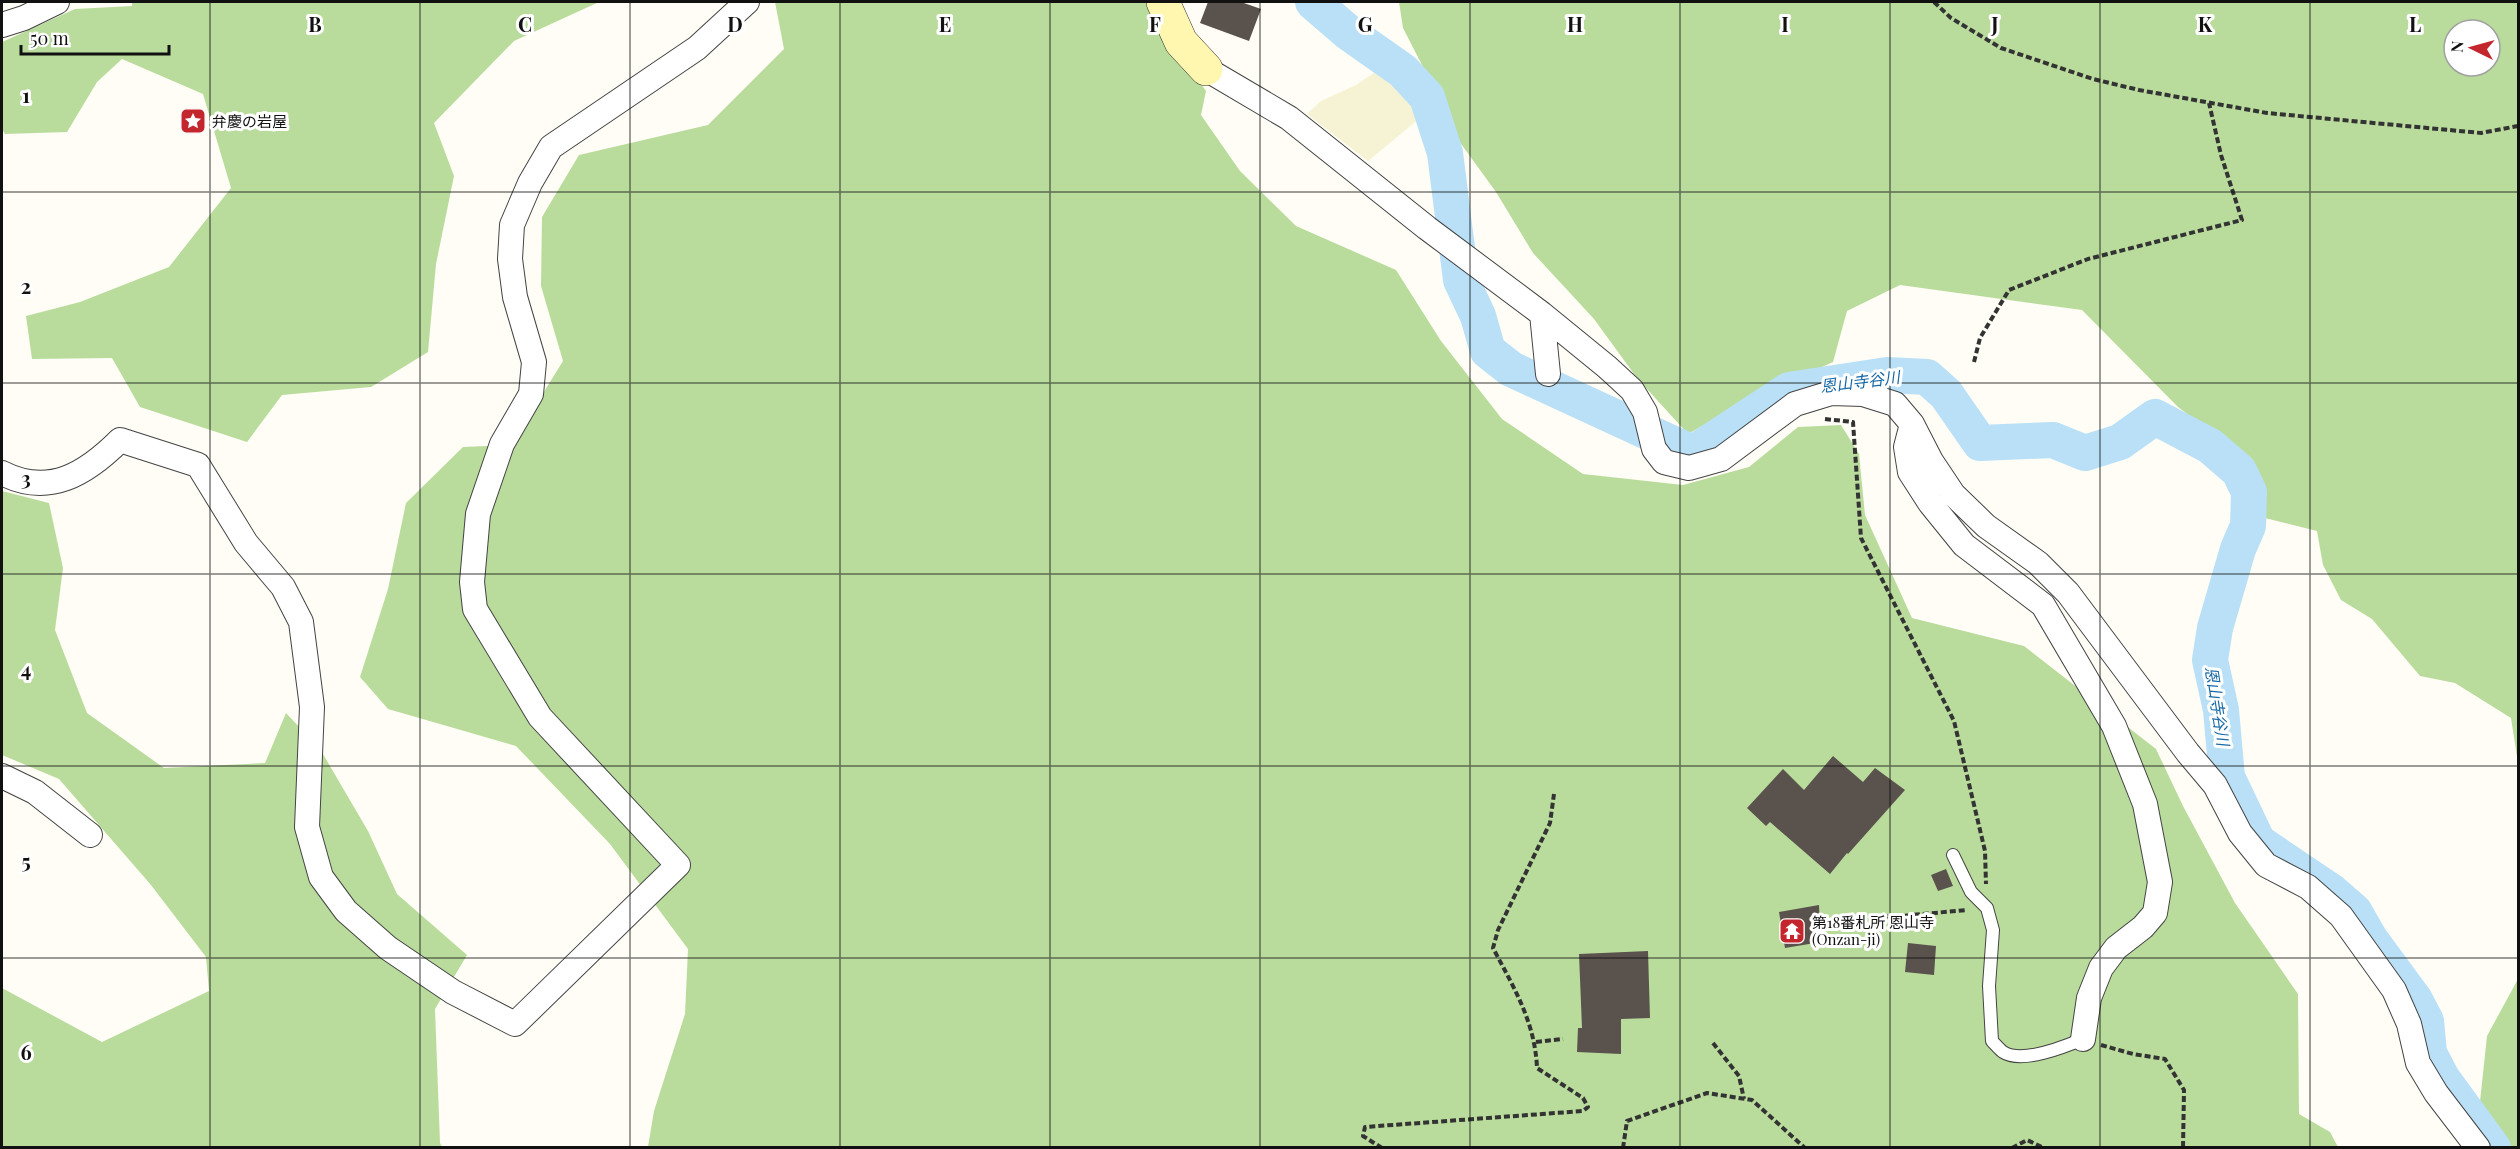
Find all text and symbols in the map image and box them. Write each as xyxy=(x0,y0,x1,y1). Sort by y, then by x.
text: B xyxy=(308,10,322,37)
text: C xyxy=(518,10,532,37)
text: D xyxy=(727,10,743,37)
text: E xyxy=(939,10,951,37)
text: F xyxy=(1149,10,1161,37)
text: G xyxy=(1358,10,1373,37)
text: H xyxy=(1567,10,1583,37)
text: I xyxy=(1781,10,1789,37)
text: J xyxy=(1990,10,1999,37)
text: K xyxy=(2198,10,2213,37)
text: L xyxy=(2409,10,2421,37)
scale bar xyxy=(21,18,170,56)
north arrow xyxy=(2442,18,2502,78)
text: 50 m xyxy=(30,26,69,50)
text: N xyxy=(2446,40,2468,53)
text: 1 xyxy=(22,81,30,108)
place icon: 弁慶の岩屋 xyxy=(178,106,208,136)
place label: 弁慶の岩屋 xyxy=(212,111,287,131)
text: 2 xyxy=(21,272,31,299)
water label: 恩山寺谷川 xyxy=(1819,365,1903,396)
text: 3 xyxy=(21,464,31,491)
text: 4 xyxy=(21,655,31,682)
water label: 恩山寺谷川 xyxy=(2201,665,2235,749)
text: 5 xyxy=(21,847,31,874)
place label: 第18番札所 恩山寺 (Onzan-ji) xyxy=(1812,912,1934,949)
temple icon: 第18番札所 恩山寺 (Onzan-ji) xyxy=(1777,916,1807,946)
text: 6 xyxy=(20,1038,32,1065)

